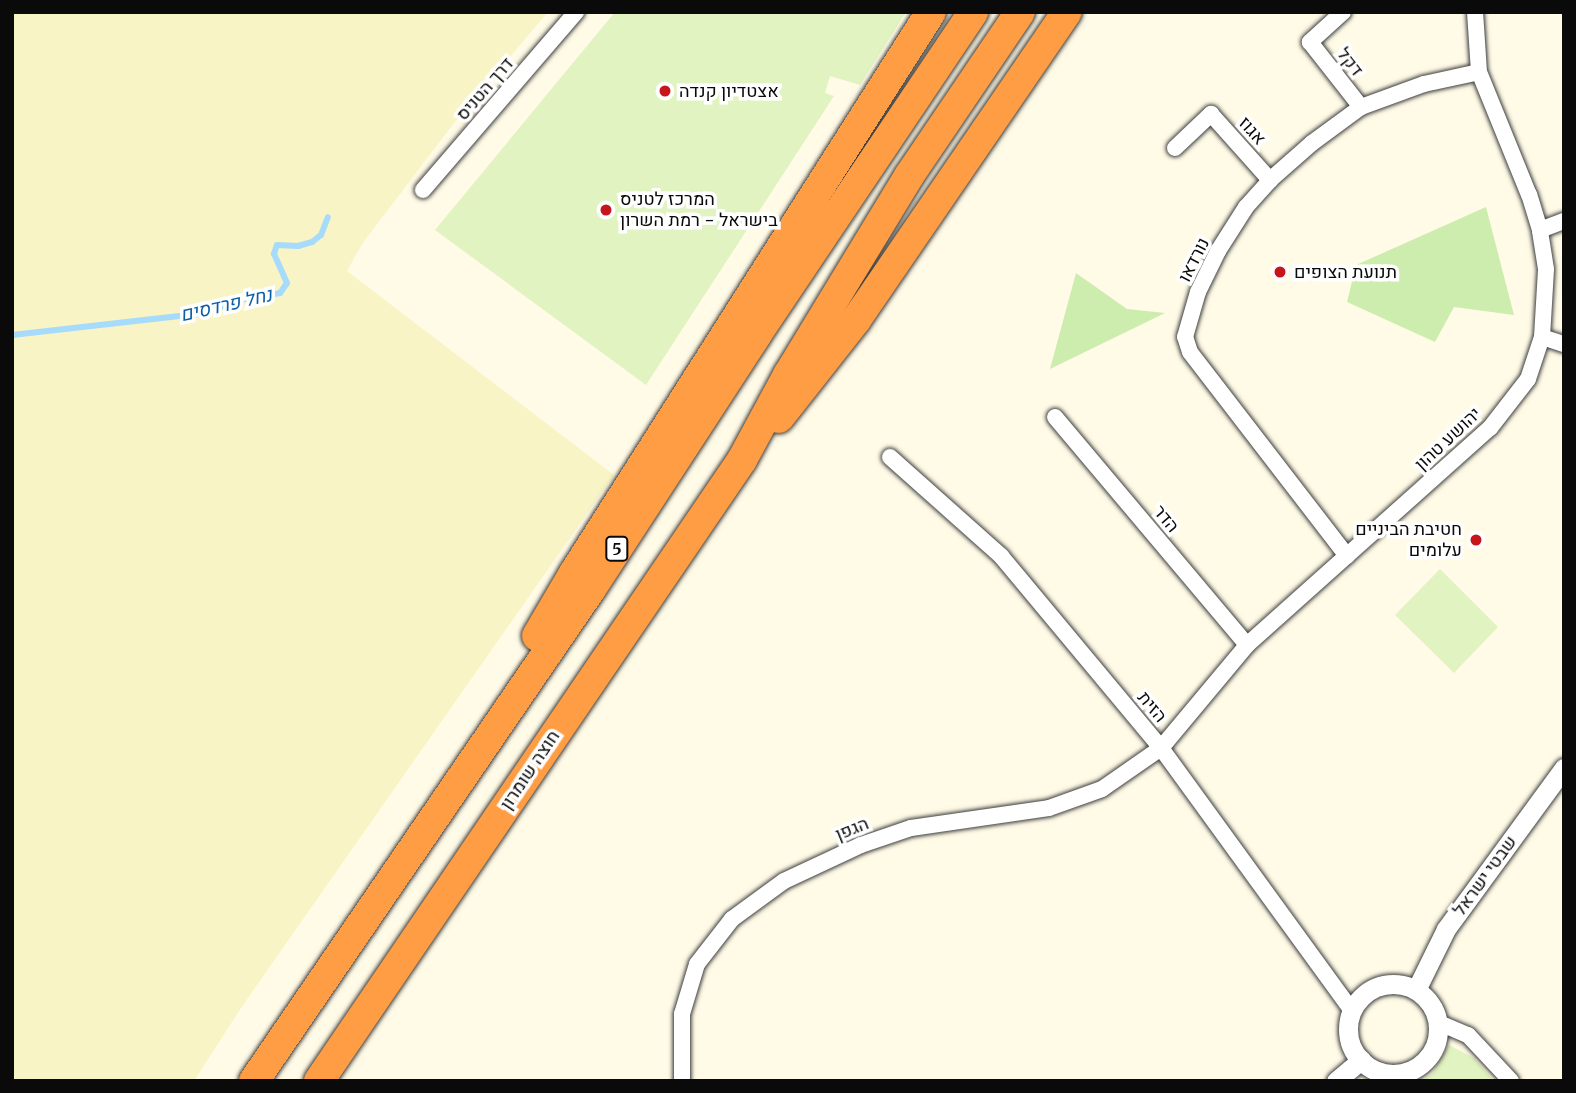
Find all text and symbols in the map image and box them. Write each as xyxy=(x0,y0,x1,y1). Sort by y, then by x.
street label: דקל xyxy=(1332,44,1368,80)
street label: דרך הטניס xyxy=(452,53,518,125)
place label: אצטדיון קנדה xyxy=(679,80,779,102)
marker: אצטדיון קנדה xyxy=(657,83,673,99)
street label: אגוז xyxy=(1234,113,1270,149)
place label: המרכז לטניס בישראל - רמת השרון xyxy=(620,189,778,232)
marker: המרכז לטניס בישראל - רמת השרון xyxy=(598,202,614,218)
street label: נורדאו xyxy=(1174,234,1214,286)
place label: תנועת הצופים xyxy=(1294,261,1397,283)
marker: תנועת הצופים xyxy=(1272,264,1288,280)
water label: נחל פרדסים xyxy=(178,283,274,327)
street label: יהושע טהון xyxy=(1410,403,1486,475)
street label: הדר xyxy=(1148,501,1184,537)
place label: חטיבת הביניים עלומים xyxy=(1355,519,1462,562)
marker: חטיבת הביניים עלומים xyxy=(1468,532,1484,548)
road number: 5 xyxy=(605,536,629,562)
street label: הזית xyxy=(1133,687,1171,727)
street label: חוצה שומרון xyxy=(496,726,564,814)
street label: הגפן xyxy=(832,813,872,845)
street label: שבטי ישראל xyxy=(1449,832,1521,920)

